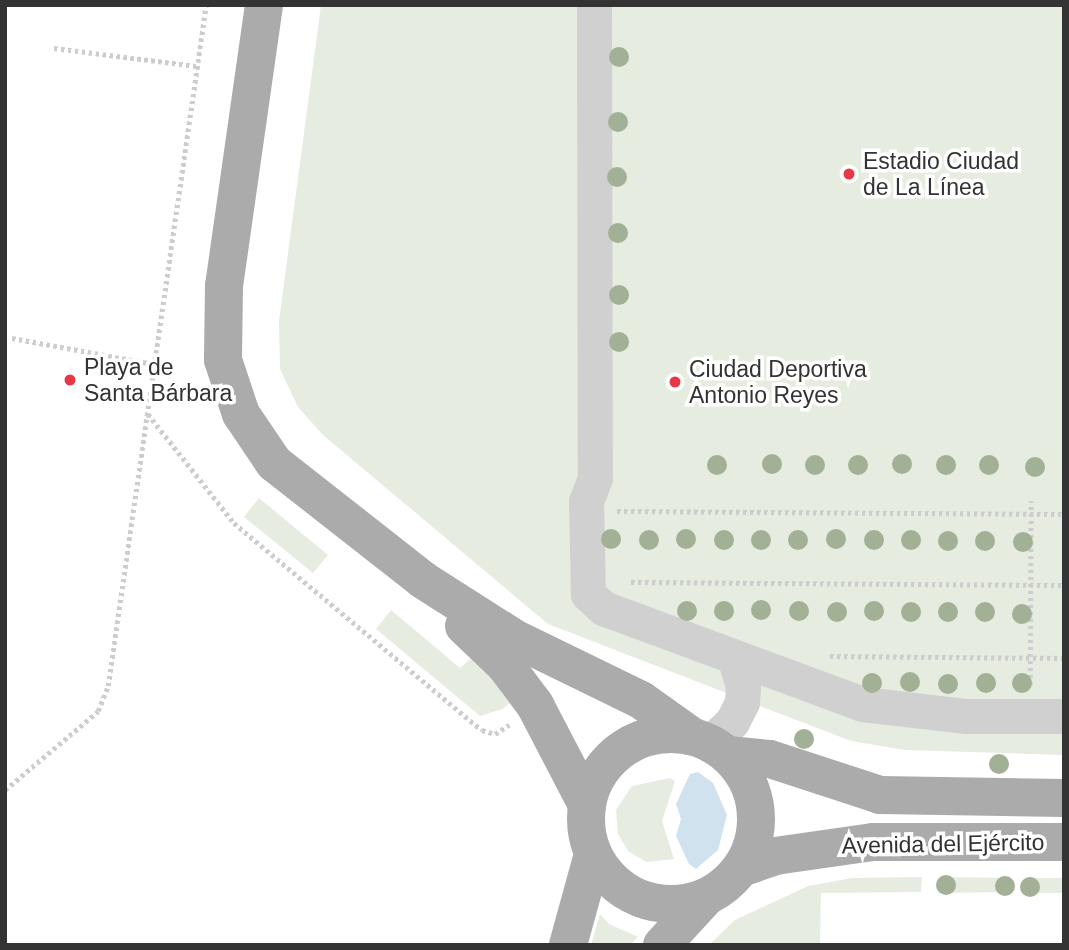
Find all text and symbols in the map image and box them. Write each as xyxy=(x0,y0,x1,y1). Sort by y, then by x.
place label: Estadio Ciudad de La Línea xyxy=(863,147,1019,201)
marker: Estadio Ciudad de La Línea xyxy=(841,166,857,182)
place label: Playa de Santa Bárbara xyxy=(84,353,232,407)
place label: Ciudad Deportiva Antonio Reyes xyxy=(689,355,867,409)
marker: Playa de Santa Bárbara xyxy=(62,372,78,388)
marker: Ciudad Deportiva Antonio Reyes xyxy=(667,374,683,390)
street label: Avenida del Ejército xyxy=(841,828,1045,860)

